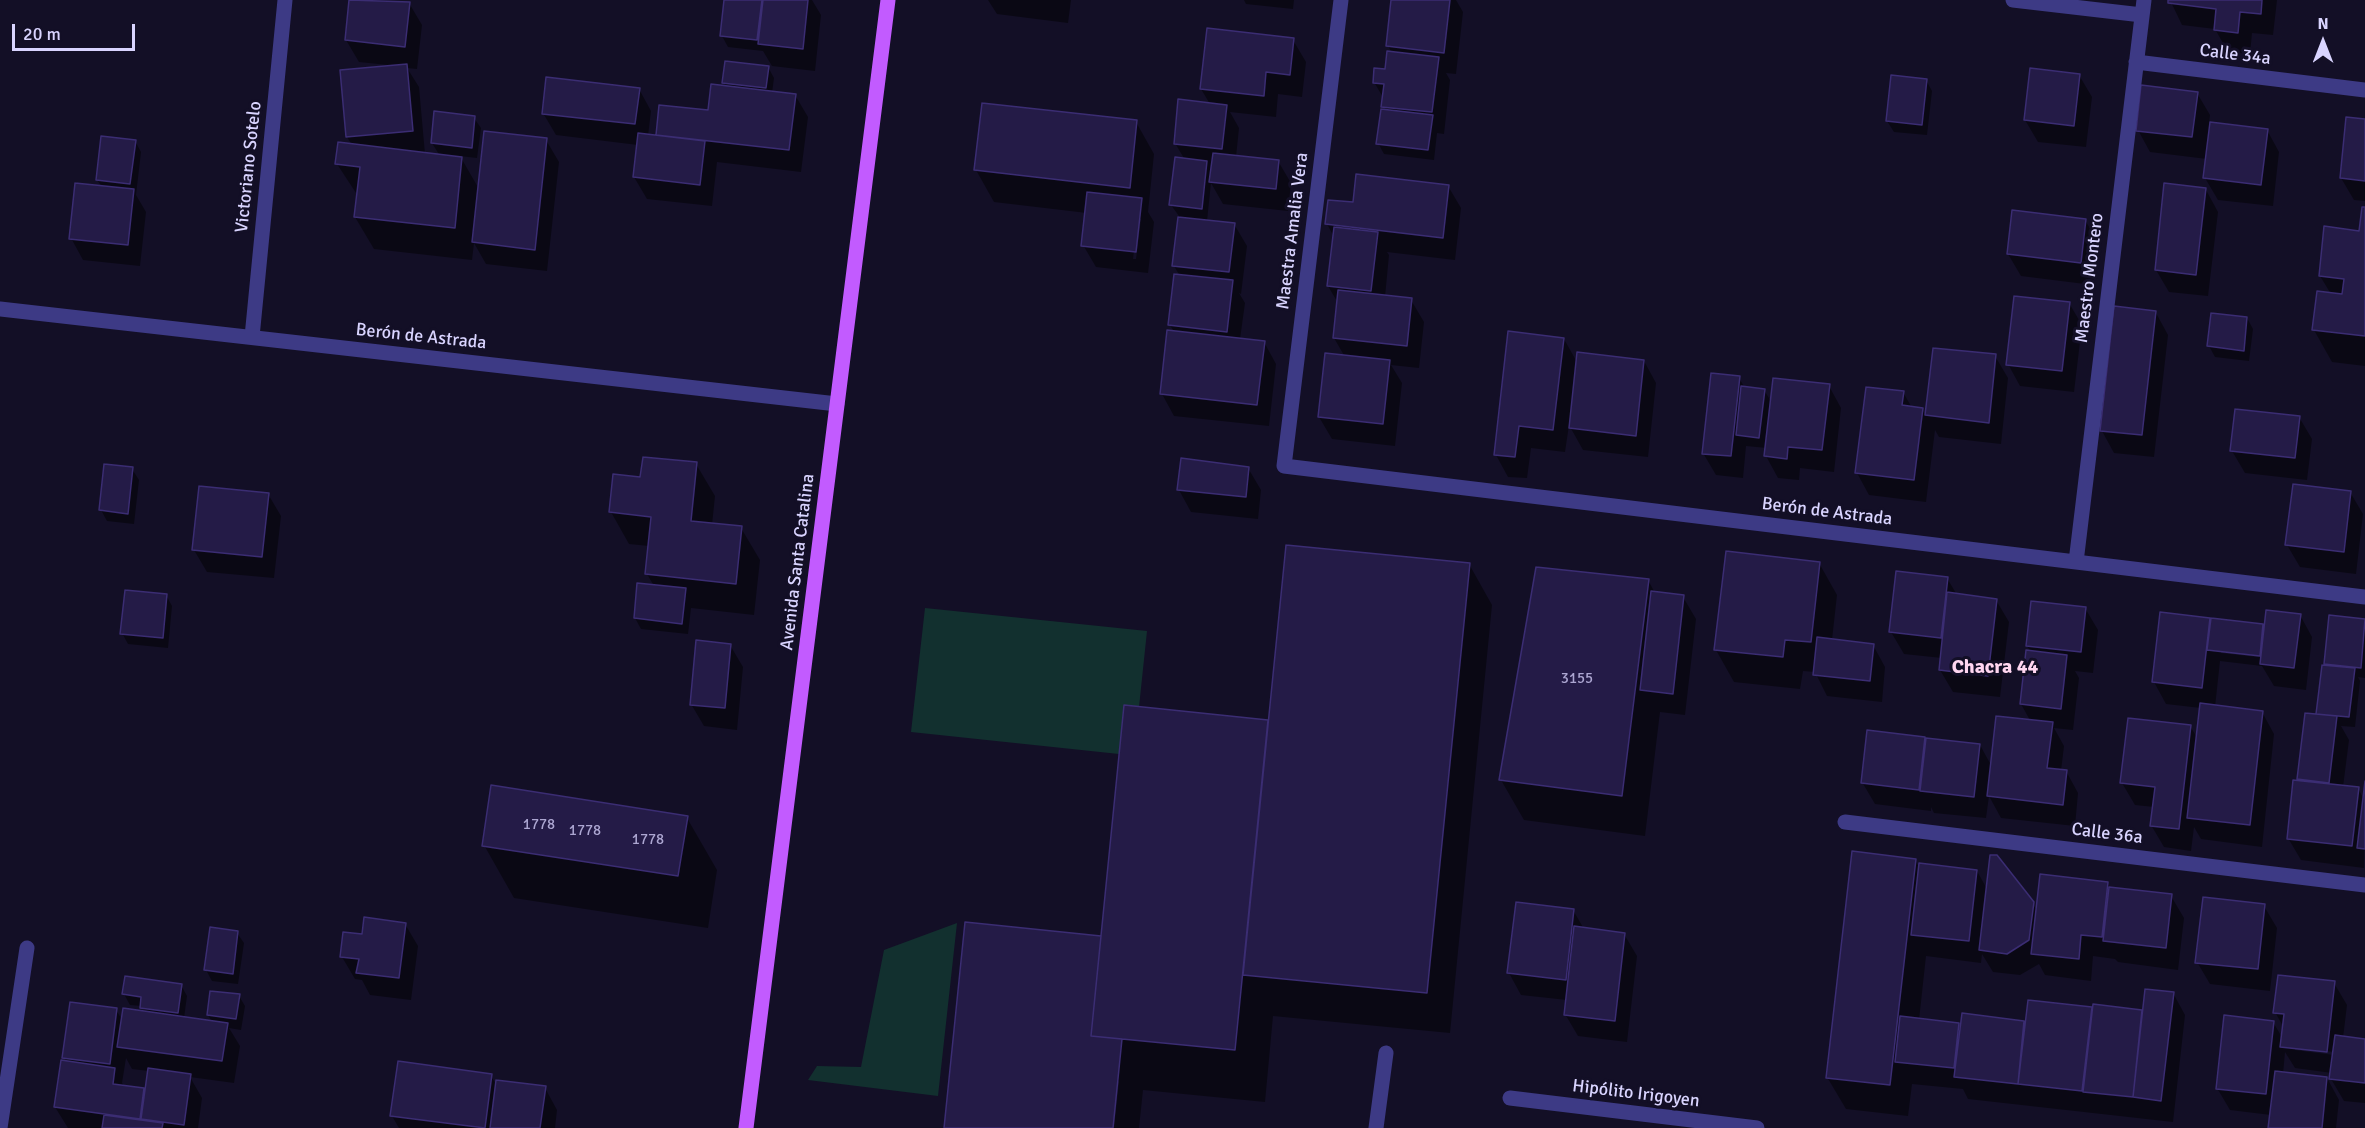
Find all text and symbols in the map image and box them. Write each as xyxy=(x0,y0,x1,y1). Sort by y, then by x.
scale bar xyxy=(15,12,138,50)
north arrow xyxy=(2293,12,2353,72)
text: N xyxy=(2317,14,2329,34)
text: 20 m xyxy=(23,23,61,45)
street label: Calle 34a xyxy=(2198,40,2272,70)
street label: Victoriano Sotelo xyxy=(231,100,267,234)
street label: Maestra Amalia Vera xyxy=(1273,151,1313,311)
street label: Maestro Montero xyxy=(2071,212,2109,344)
street label: Berón de Astrada xyxy=(355,319,487,355)
street label: Avenida Santa Catalina xyxy=(776,473,820,651)
street label: Berón de Astrada xyxy=(1761,493,1893,531)
district label: Chacra 44 xyxy=(1952,656,2038,680)
house number: 3155 xyxy=(1561,670,1593,688)
house number: 1778 xyxy=(523,816,555,834)
street label: Calle 36a xyxy=(2070,819,2144,849)
house number: 1778 xyxy=(569,822,601,840)
house number: 1778 xyxy=(632,831,664,849)
street label: Hipólito Irigoyen xyxy=(1571,1075,1701,1113)

